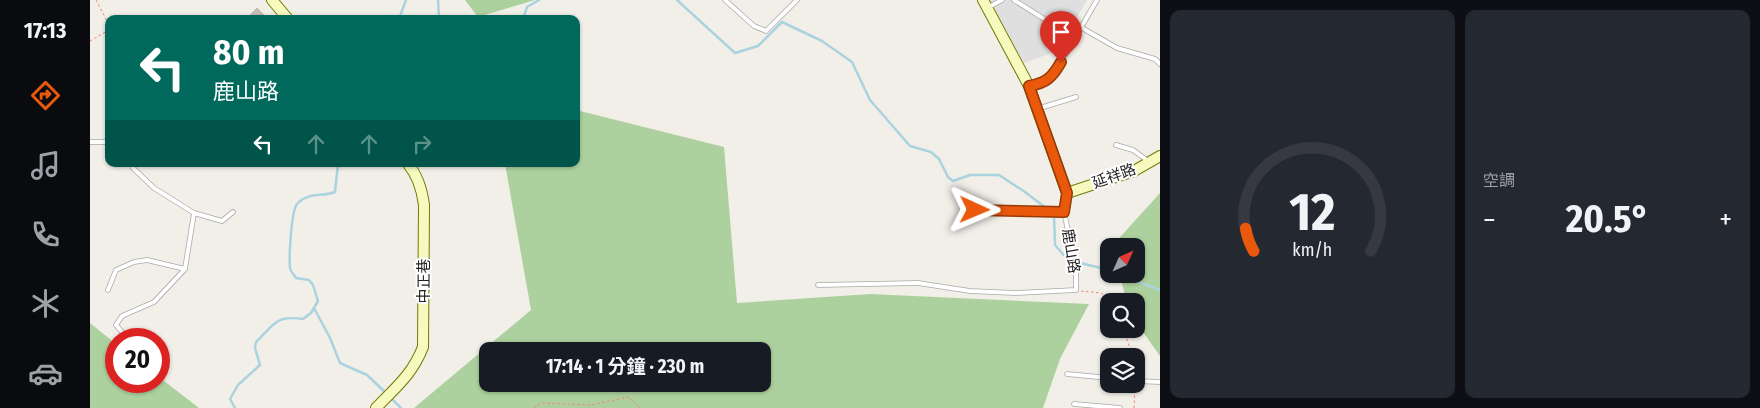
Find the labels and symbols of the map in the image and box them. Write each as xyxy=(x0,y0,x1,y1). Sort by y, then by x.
pin xyxy=(1040,11,1082,62)
street label: 延祥路 xyxy=(1090,160,1138,192)
position arrow xyxy=(948,183,1000,235)
street label: 鹿山路 xyxy=(1059,227,1083,275)
north arrow xyxy=(1100,238,1145,282)
street label: 中正巷 xyxy=(415,258,433,304)
speed limit sign: 20 xyxy=(105,328,170,393)

